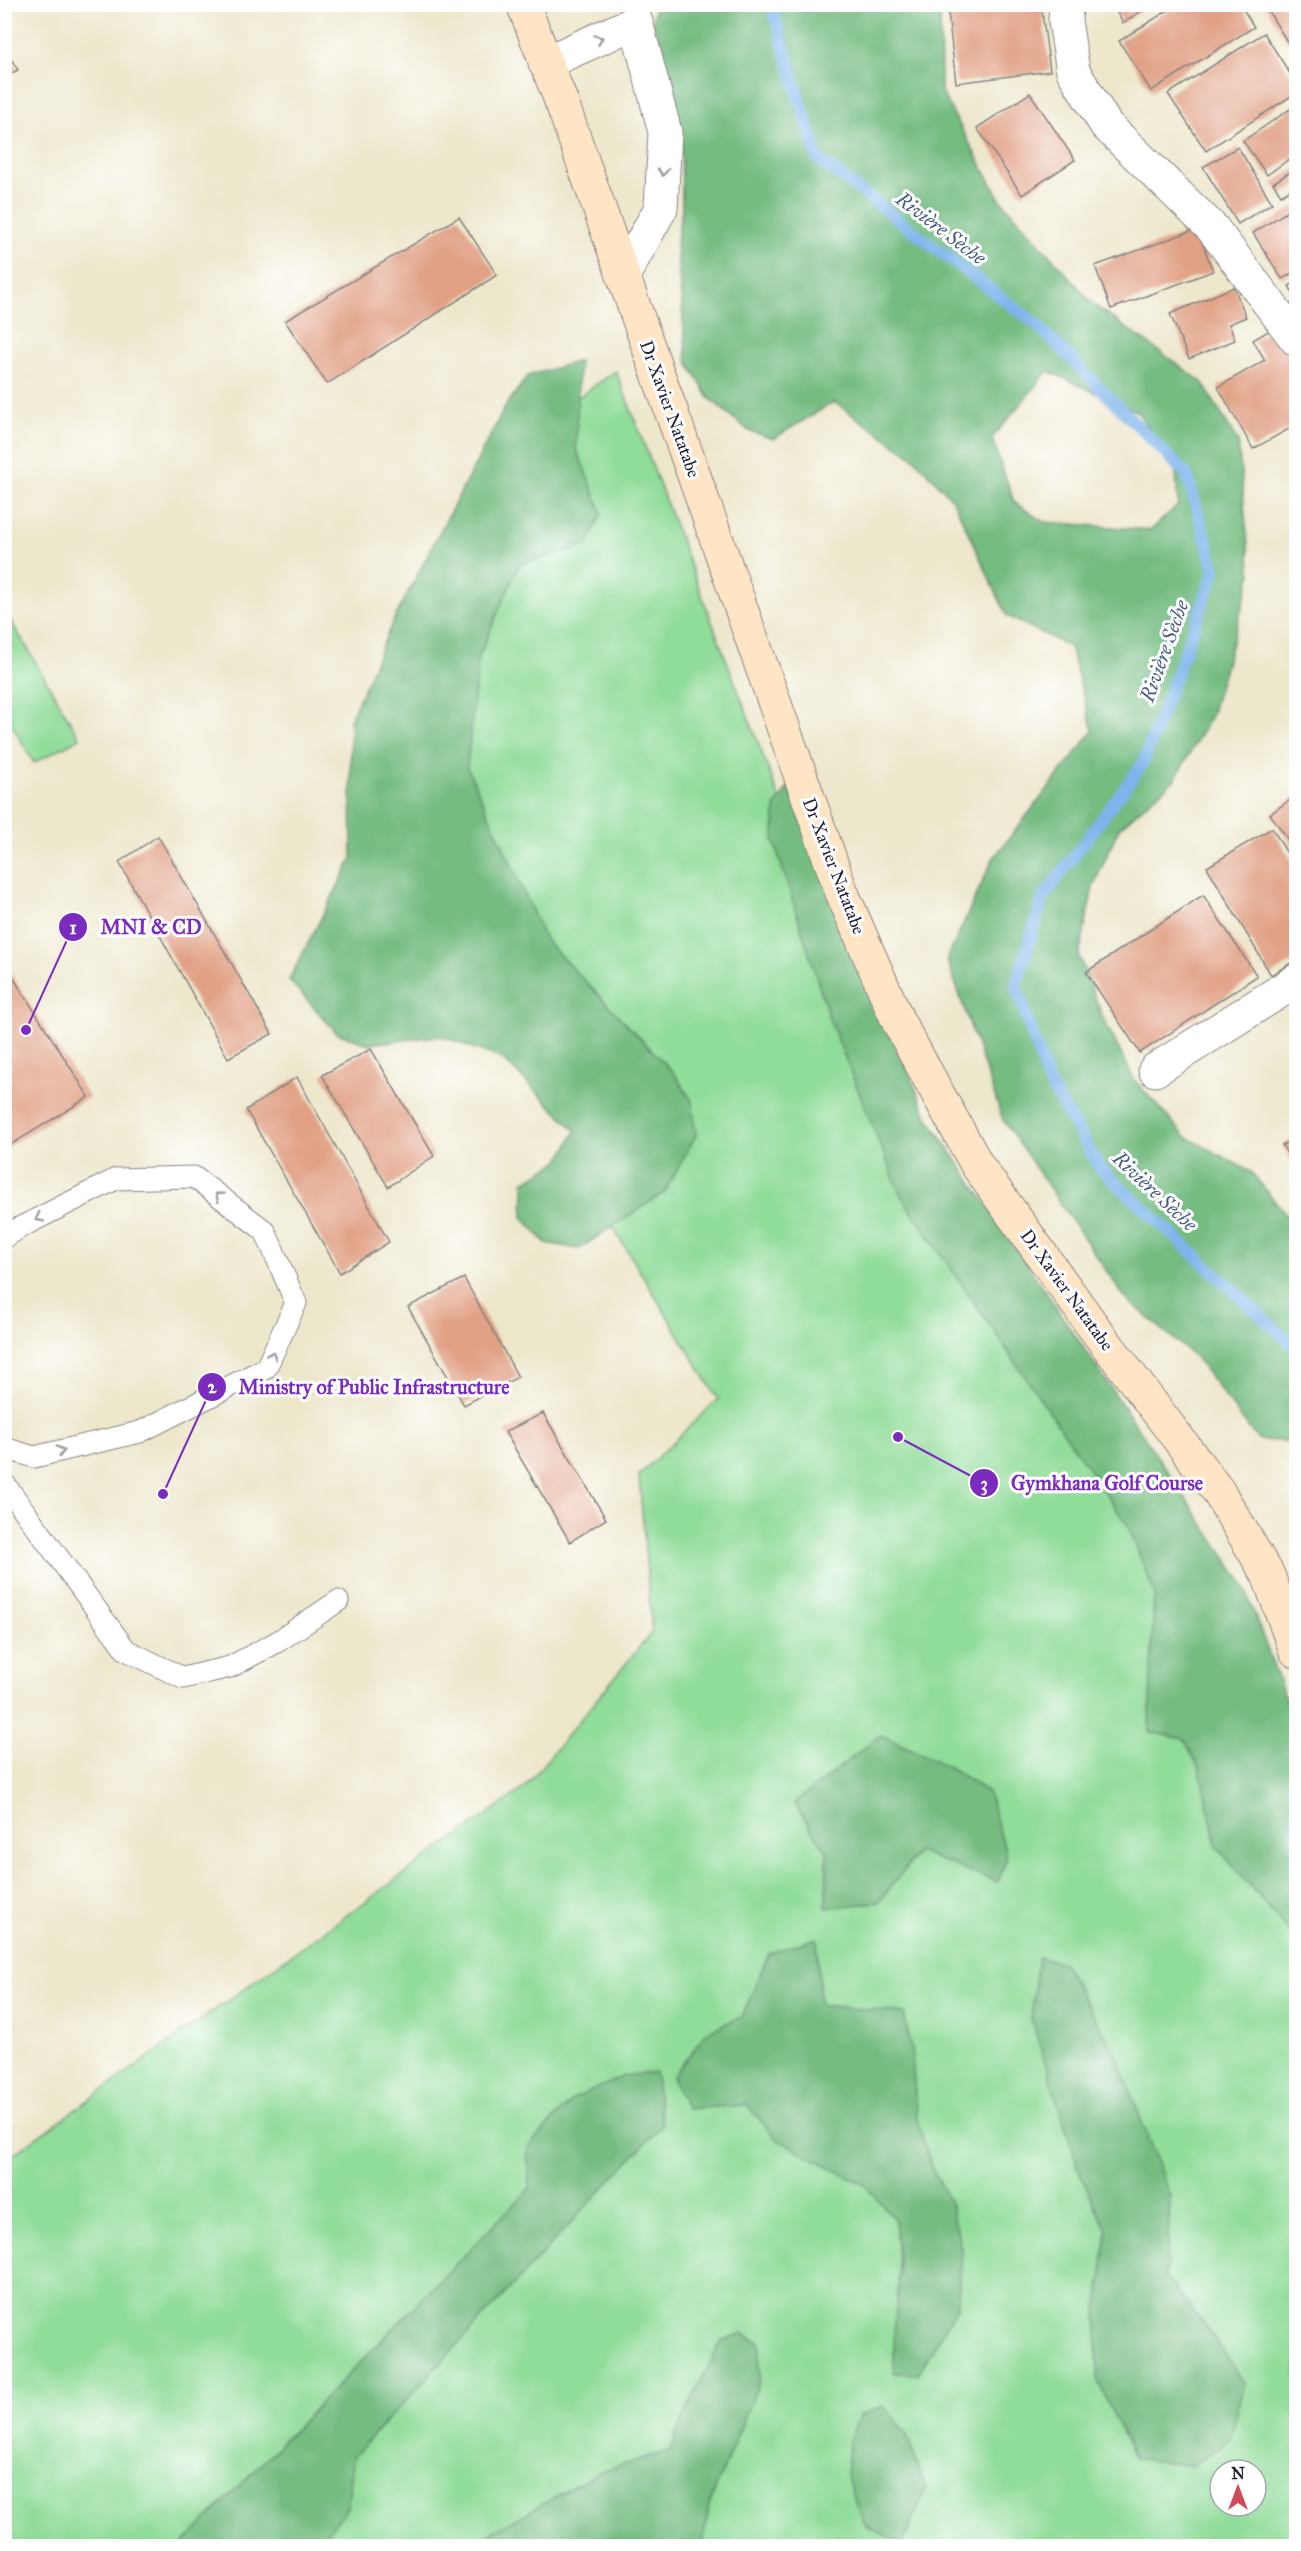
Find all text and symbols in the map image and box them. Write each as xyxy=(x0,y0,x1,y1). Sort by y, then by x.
one-way arrow xyxy=(592,34,603,46)
one-way arrow xyxy=(657,168,670,177)
water label: Rivière Sèche xyxy=(891,186,991,270)
street label: Dr Xavier Natatabe xyxy=(635,337,705,481)
water label: Rivière Sèche xyxy=(1134,597,1194,706)
street label: Dr Xavier Natatabe xyxy=(798,795,870,937)
callout: MNI & CD xyxy=(58,908,213,946)
text: MNI & CD xyxy=(100,915,202,939)
text: 1 xyxy=(69,917,77,939)
water label: Rivière Sèche xyxy=(1107,1145,1202,1236)
one-way arrow xyxy=(214,1192,225,1203)
one-way arrow xyxy=(34,1210,45,1222)
street label: Dr Xavier Natatabe xyxy=(1016,1225,1118,1355)
one-way arrow xyxy=(265,1351,277,1362)
callout: Ministry of Public Infrastructure xyxy=(197,1368,522,1406)
text: Ministry of Public Infrastructure xyxy=(238,1375,510,1400)
text: 2 xyxy=(208,1376,218,1398)
one-way arrow xyxy=(56,1445,66,1458)
callout: Gymkhana Golf Course xyxy=(969,1464,1215,1502)
text: Gymkhana Golf Course xyxy=(1011,1471,1204,1496)
text: 3 xyxy=(980,1473,988,1496)
north arrow xyxy=(1208,2458,1268,2518)
text: N xyxy=(1231,2464,1245,2483)

